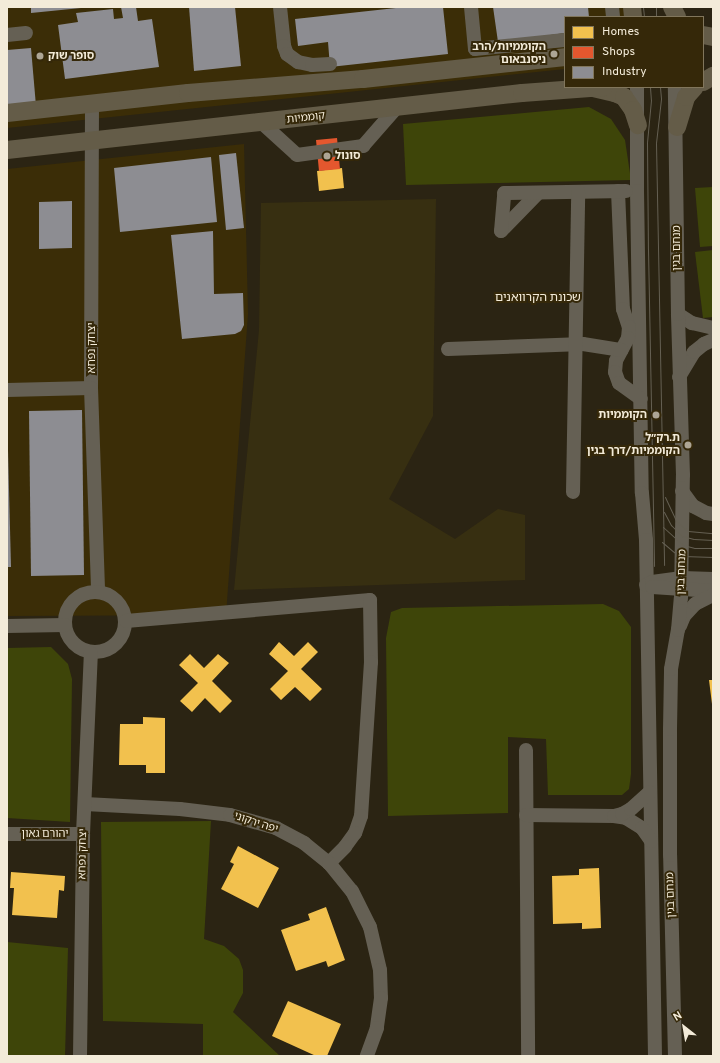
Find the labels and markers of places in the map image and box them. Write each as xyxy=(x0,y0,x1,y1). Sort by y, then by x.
place label: הקוממיות/הרב ניסנבאום xyxy=(472,41,546,67)
place label: סופר שוק xyxy=(48,49,94,63)
marker: הקוממיות/הרב ניסנבאום xyxy=(549,49,559,59)
marker: סופר שוק xyxy=(35,51,45,61)
place label: סונול xyxy=(335,149,360,163)
marker: סונול xyxy=(322,151,332,161)
place label: הקוממיות xyxy=(598,408,647,422)
marker: הקוממיות xyxy=(650,409,662,421)
place label: ת.רק״ל הקוממיות/דרך בגין xyxy=(587,432,680,458)
marker: ת.רק״ל הקוממיות/דרך בגין xyxy=(683,440,693,450)

